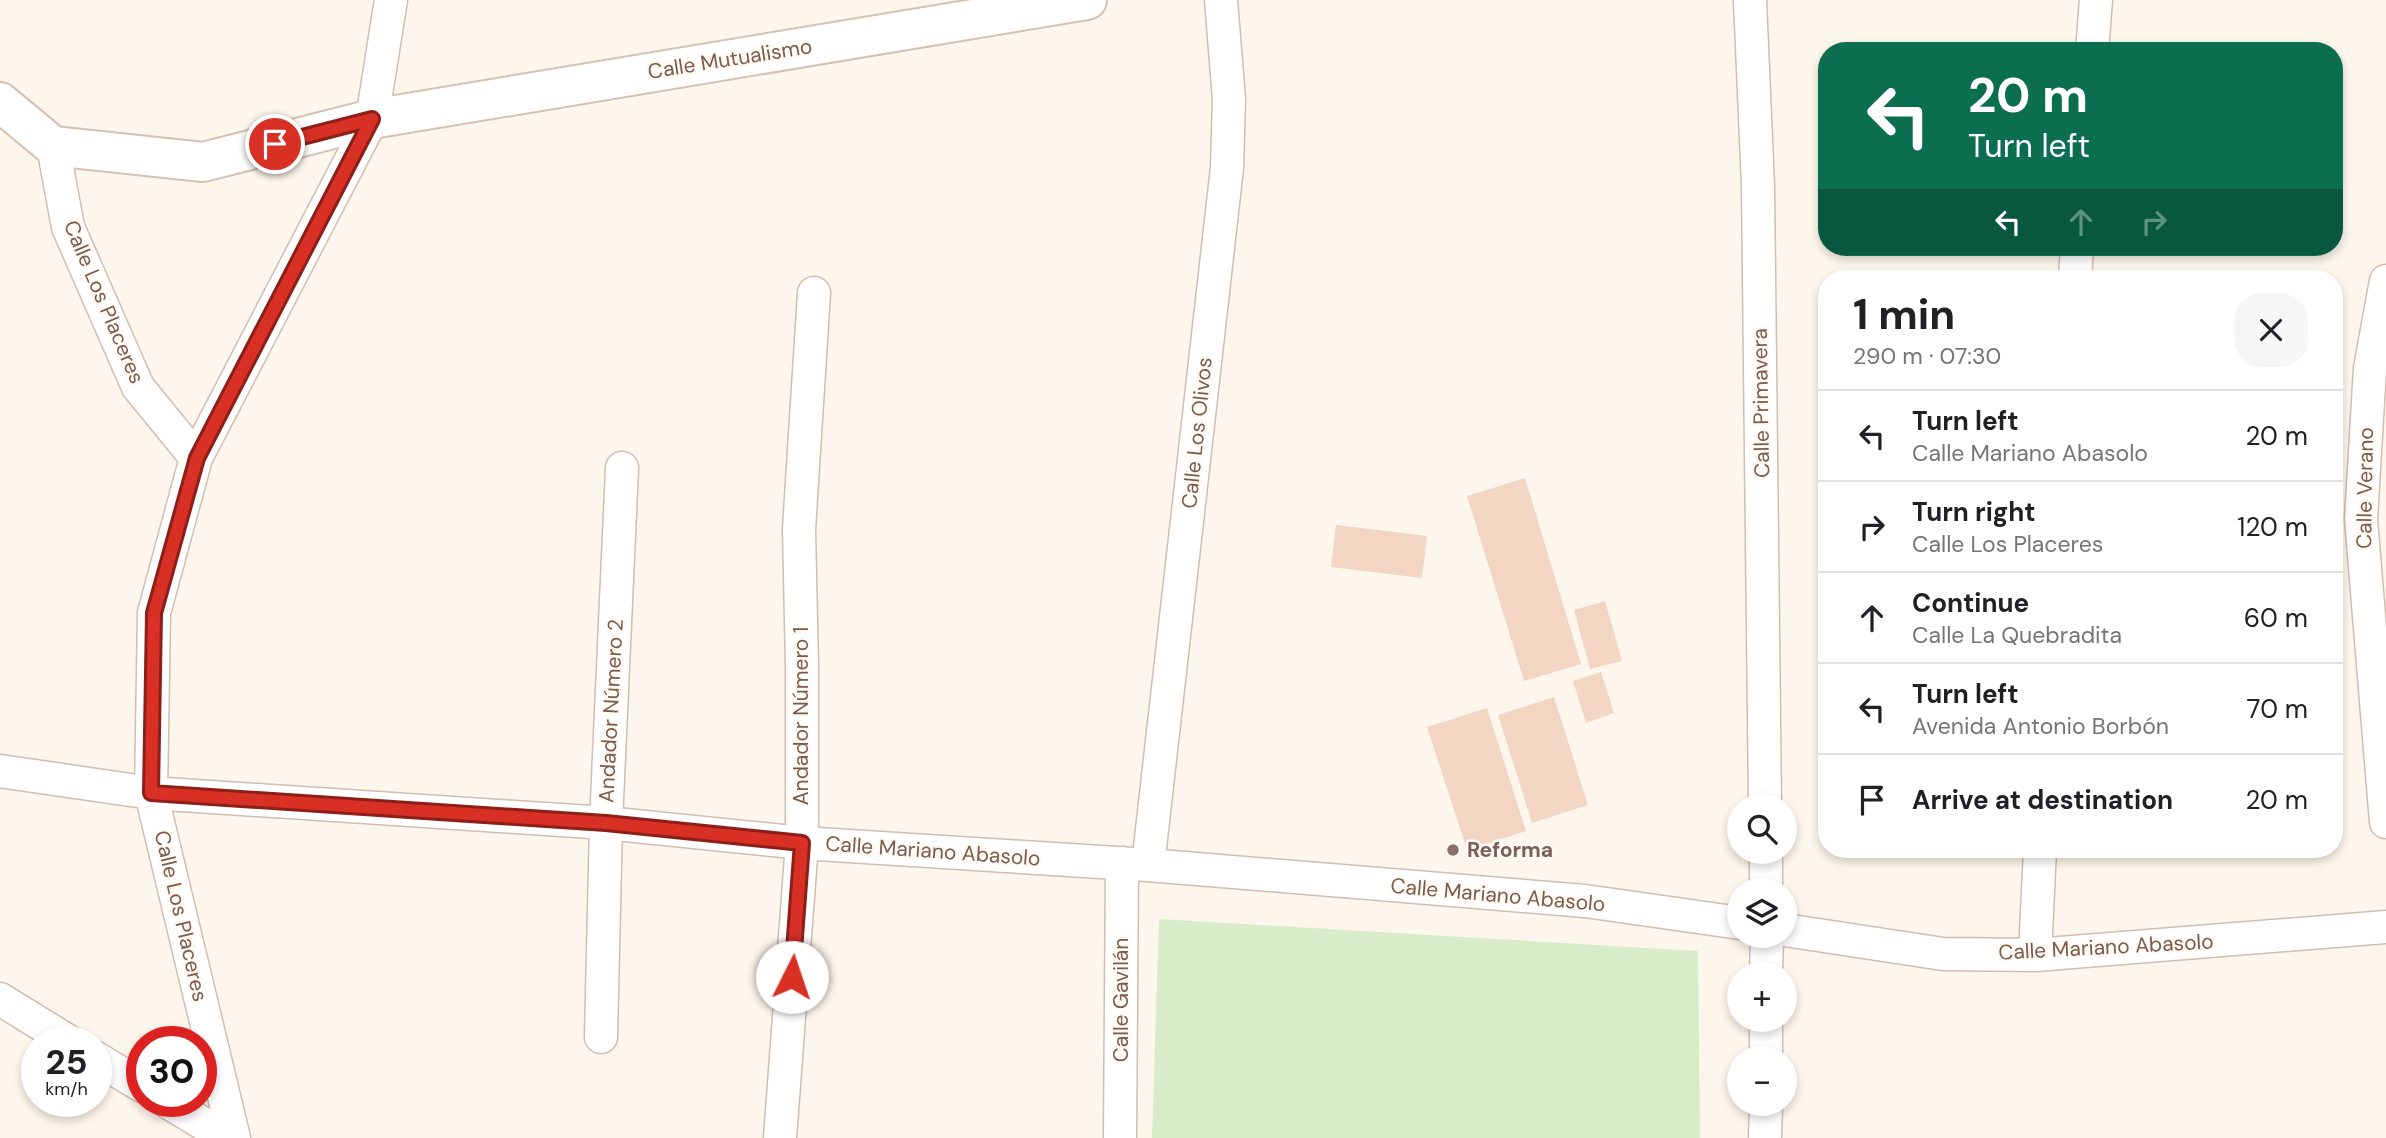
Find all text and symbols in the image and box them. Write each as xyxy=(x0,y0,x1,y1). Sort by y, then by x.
street label: Calle Mutualismo xyxy=(646,32,814,86)
text: 20 m xyxy=(1968,63,2088,127)
icon: left xyxy=(1853,70,1944,161)
pin xyxy=(245,114,305,174)
icon: arrive xyxy=(256,125,294,163)
text: Turn left xyxy=(1968,125,2090,167)
icon: left xyxy=(1989,203,2027,241)
icon: ahead xyxy=(2062,203,2100,241)
icon: right xyxy=(2135,203,2173,241)
street label: Calle Los Placeres xyxy=(57,216,151,388)
text: 1 min xyxy=(1853,287,1955,342)
button: close xyxy=(2234,293,2308,367)
street label: Calle Primavera xyxy=(1746,328,1776,478)
text: 290 m · 07:30 xyxy=(1853,341,2001,371)
street label: Calle Los Olivos xyxy=(1175,356,1219,510)
text: Turn left xyxy=(1912,404,2019,438)
icon: left xyxy=(1853,417,1891,455)
text: 20 m xyxy=(2245,419,2308,453)
street label: Calle Verano xyxy=(2350,427,2380,549)
text: Calle Mariano Abasolo xyxy=(1912,438,2148,468)
text: Turn right xyxy=(1912,495,2036,529)
icon: right xyxy=(1853,508,1891,546)
text: 120 m xyxy=(2237,510,2308,544)
text: Calle Los Placeres xyxy=(1912,529,2103,559)
text: Continue xyxy=(1912,586,2029,620)
icon: ahead xyxy=(1853,599,1891,637)
text: 60 m xyxy=(2244,601,2308,635)
street label: Andador Número 2 xyxy=(592,618,630,804)
text: Calle La Quebradita xyxy=(1912,620,2122,650)
street label: Andador Número 1 xyxy=(787,627,815,805)
text: Turn left xyxy=(1912,677,2019,711)
icon: left xyxy=(1853,690,1891,728)
text: 70 m xyxy=(2247,692,2308,726)
text: Avenida Antonio Borbón xyxy=(1912,711,2169,741)
icon: arrive xyxy=(1853,781,1891,819)
text: Arrive at destination xyxy=(1912,783,2173,817)
text: 20 m xyxy=(2245,783,2308,817)
map controls xyxy=(1727,794,1797,1116)
button: search xyxy=(1727,794,1797,864)
street label: Calle Los Placeres xyxy=(148,828,214,1004)
street label: Calle Mariano Abasolo xyxy=(825,830,1041,872)
place label: Reforma xyxy=(1467,836,1553,864)
marker: Reforma xyxy=(1445,842,1461,858)
street label: Calle Mariano Abasolo xyxy=(1389,872,1607,918)
button: layers xyxy=(1727,878,1797,948)
street label: Calle Mariano Abasolo xyxy=(1998,927,2214,967)
street label: Calle Gavilán xyxy=(1107,938,1135,1062)
position arrow xyxy=(755,940,829,1014)
button: + xyxy=(1727,962,1797,1032)
speed limit sign: 30 xyxy=(126,1026,217,1117)
text: 25 xyxy=(46,1039,87,1085)
button: − xyxy=(1727,1046,1797,1116)
text: km/h xyxy=(45,1077,88,1101)

